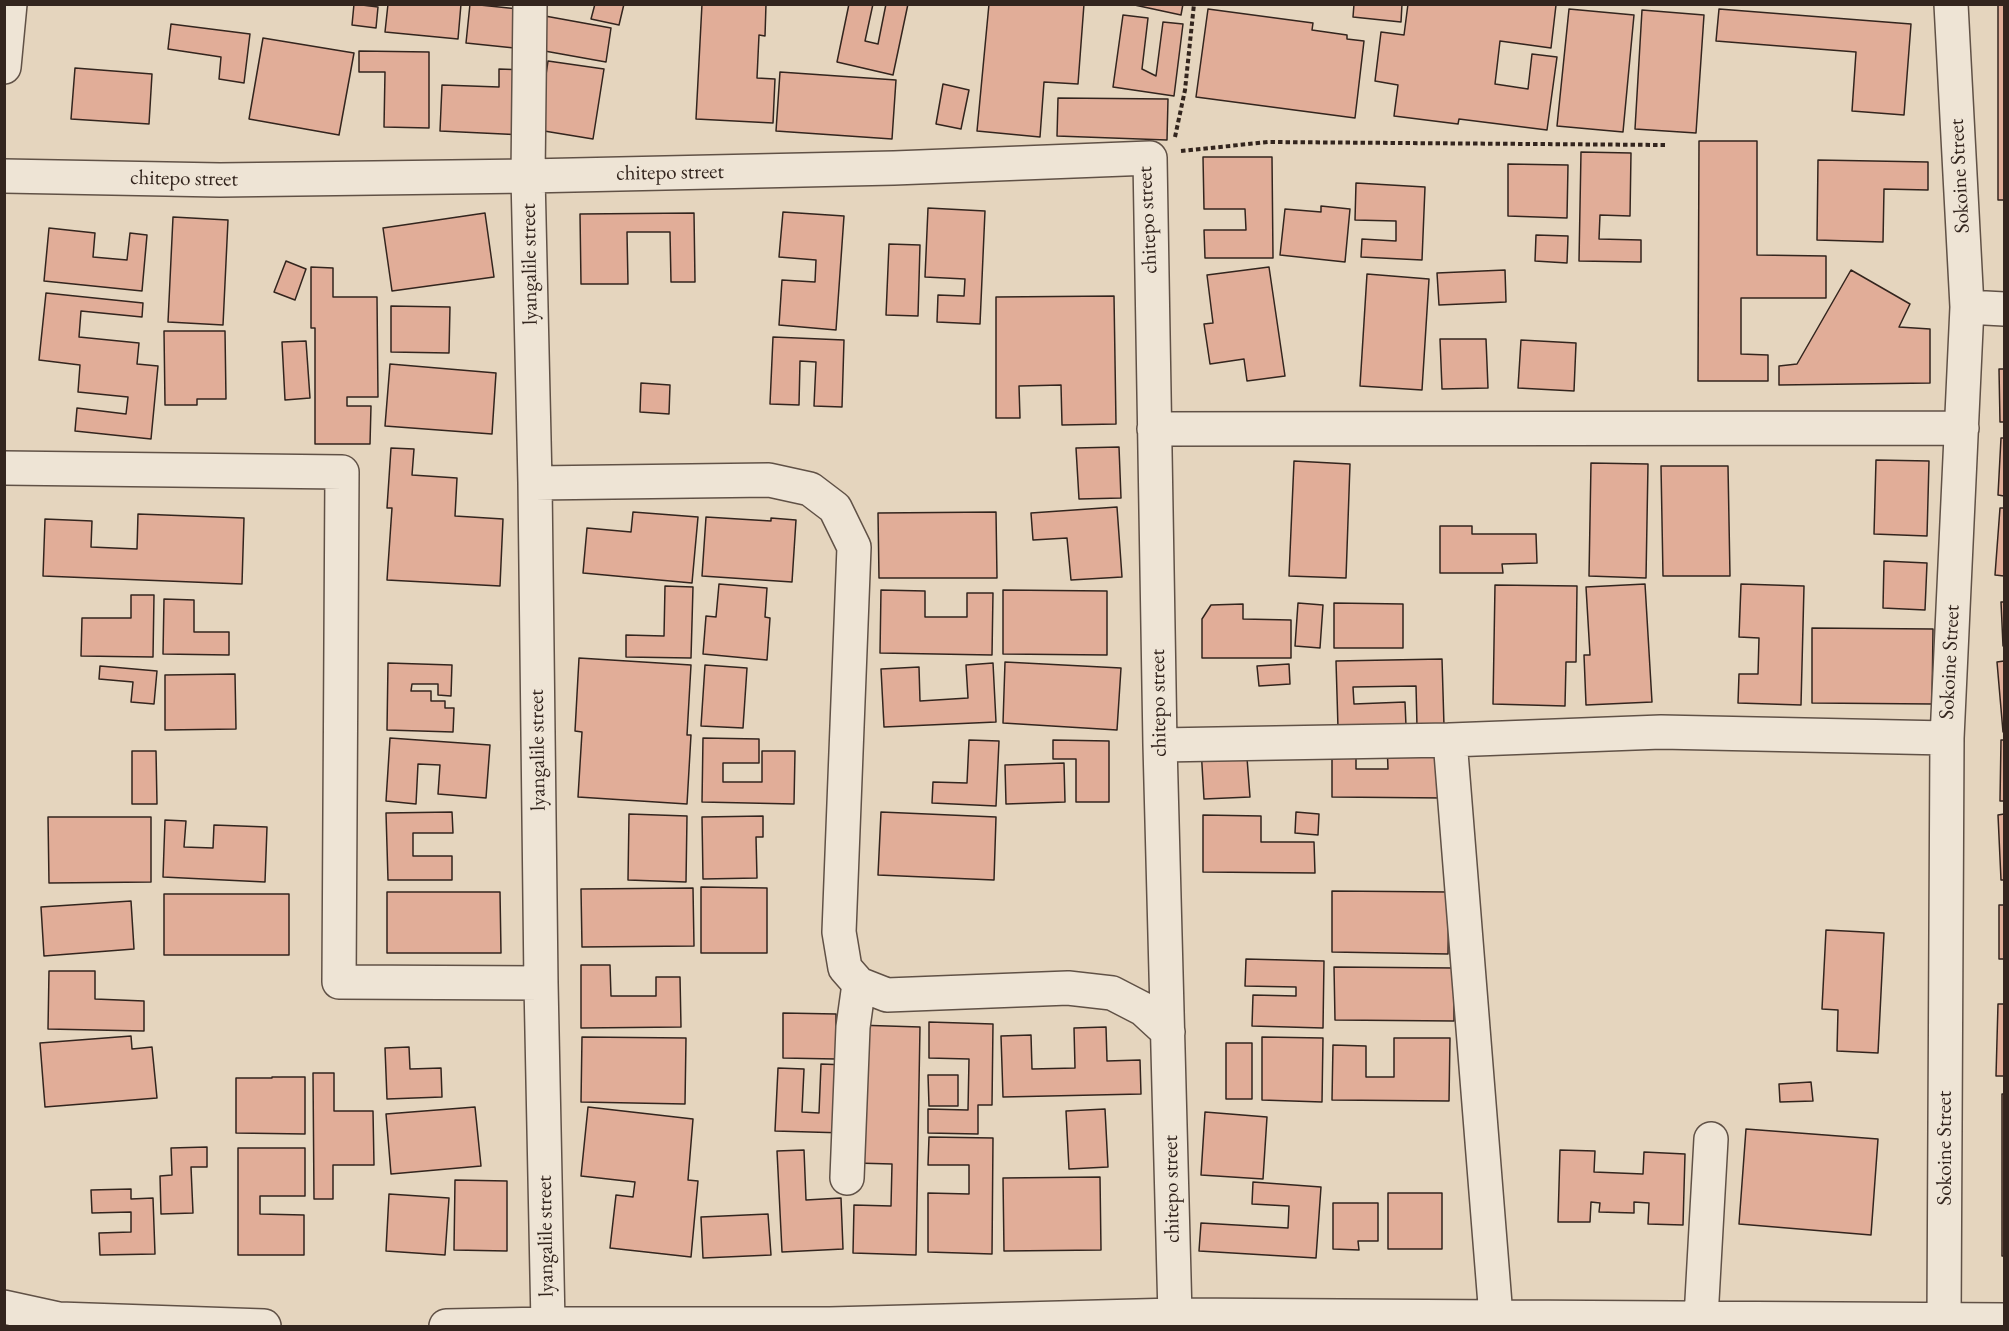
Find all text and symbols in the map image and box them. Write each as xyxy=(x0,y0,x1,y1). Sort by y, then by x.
street label: Sokoine Street xyxy=(1944,118,1976,234)
street label: chitepo street xyxy=(616,159,724,187)
street label: chitepo street xyxy=(130,165,238,193)
street label: chitepo street xyxy=(1133,165,1163,275)
street label: lyangalile street xyxy=(516,203,544,325)
street label: Sokoine Street xyxy=(1934,604,1966,720)
street label: chitepo street xyxy=(1145,649,1173,757)
street label: lyangalile street xyxy=(524,689,552,811)
street label: Sokoine Street xyxy=(1932,1091,1958,1205)
street label: chitepo street xyxy=(1158,1135,1186,1243)
street label: lyangalile street xyxy=(532,1175,560,1297)

